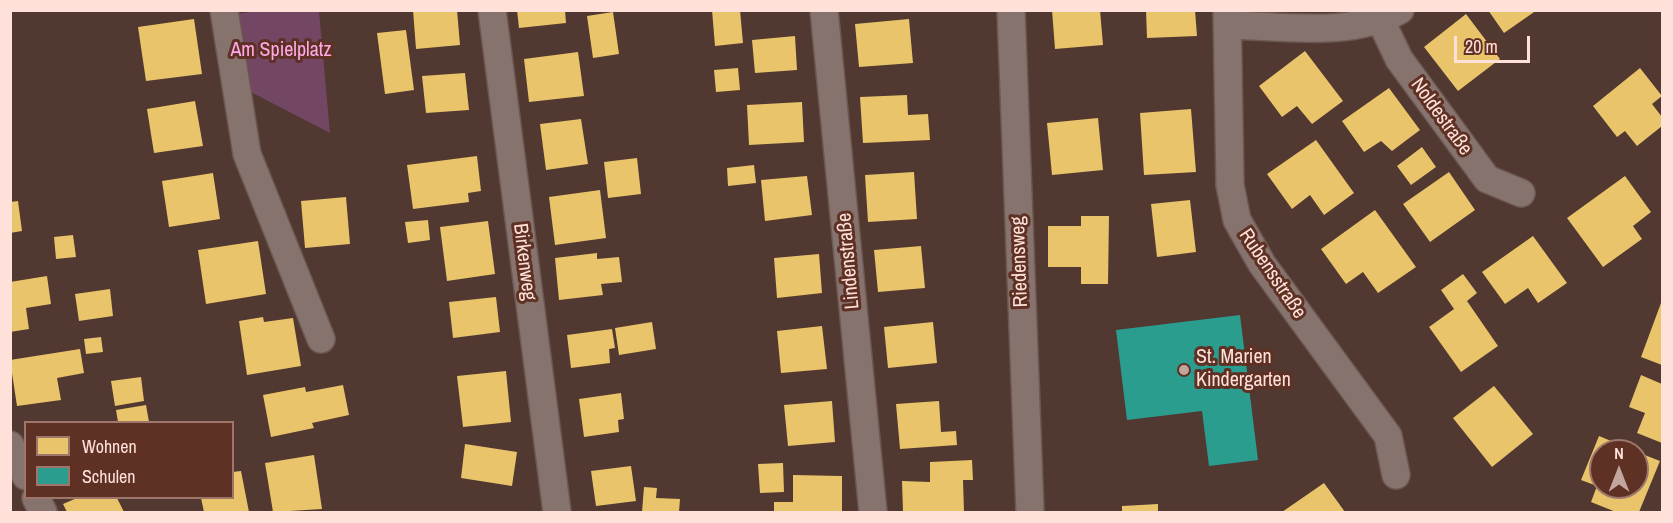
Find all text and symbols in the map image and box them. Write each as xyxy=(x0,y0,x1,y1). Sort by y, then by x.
scale bar xyxy=(1457,24,1534,62)
text: 20 m xyxy=(1465,34,1498,59)
park label: Am Spielplatz xyxy=(230,39,332,63)
street label: Noldestraße xyxy=(1405,74,1477,160)
street label: Lindenstraße xyxy=(833,212,865,310)
street label: Riedensweg xyxy=(1006,216,1034,308)
street label: Birkenweg xyxy=(507,222,541,302)
street label: Rubensstraße xyxy=(1233,225,1311,323)
place label: St. Marien Kindergarten xyxy=(1196,346,1291,393)
marker: St. Marien Kindergarten xyxy=(1177,363,1191,377)
legend xyxy=(24,421,234,499)
text: Wohnen xyxy=(82,434,137,459)
north arrow xyxy=(1589,439,1649,499)
text: N xyxy=(1614,442,1624,464)
text: Schulen xyxy=(82,464,135,489)

